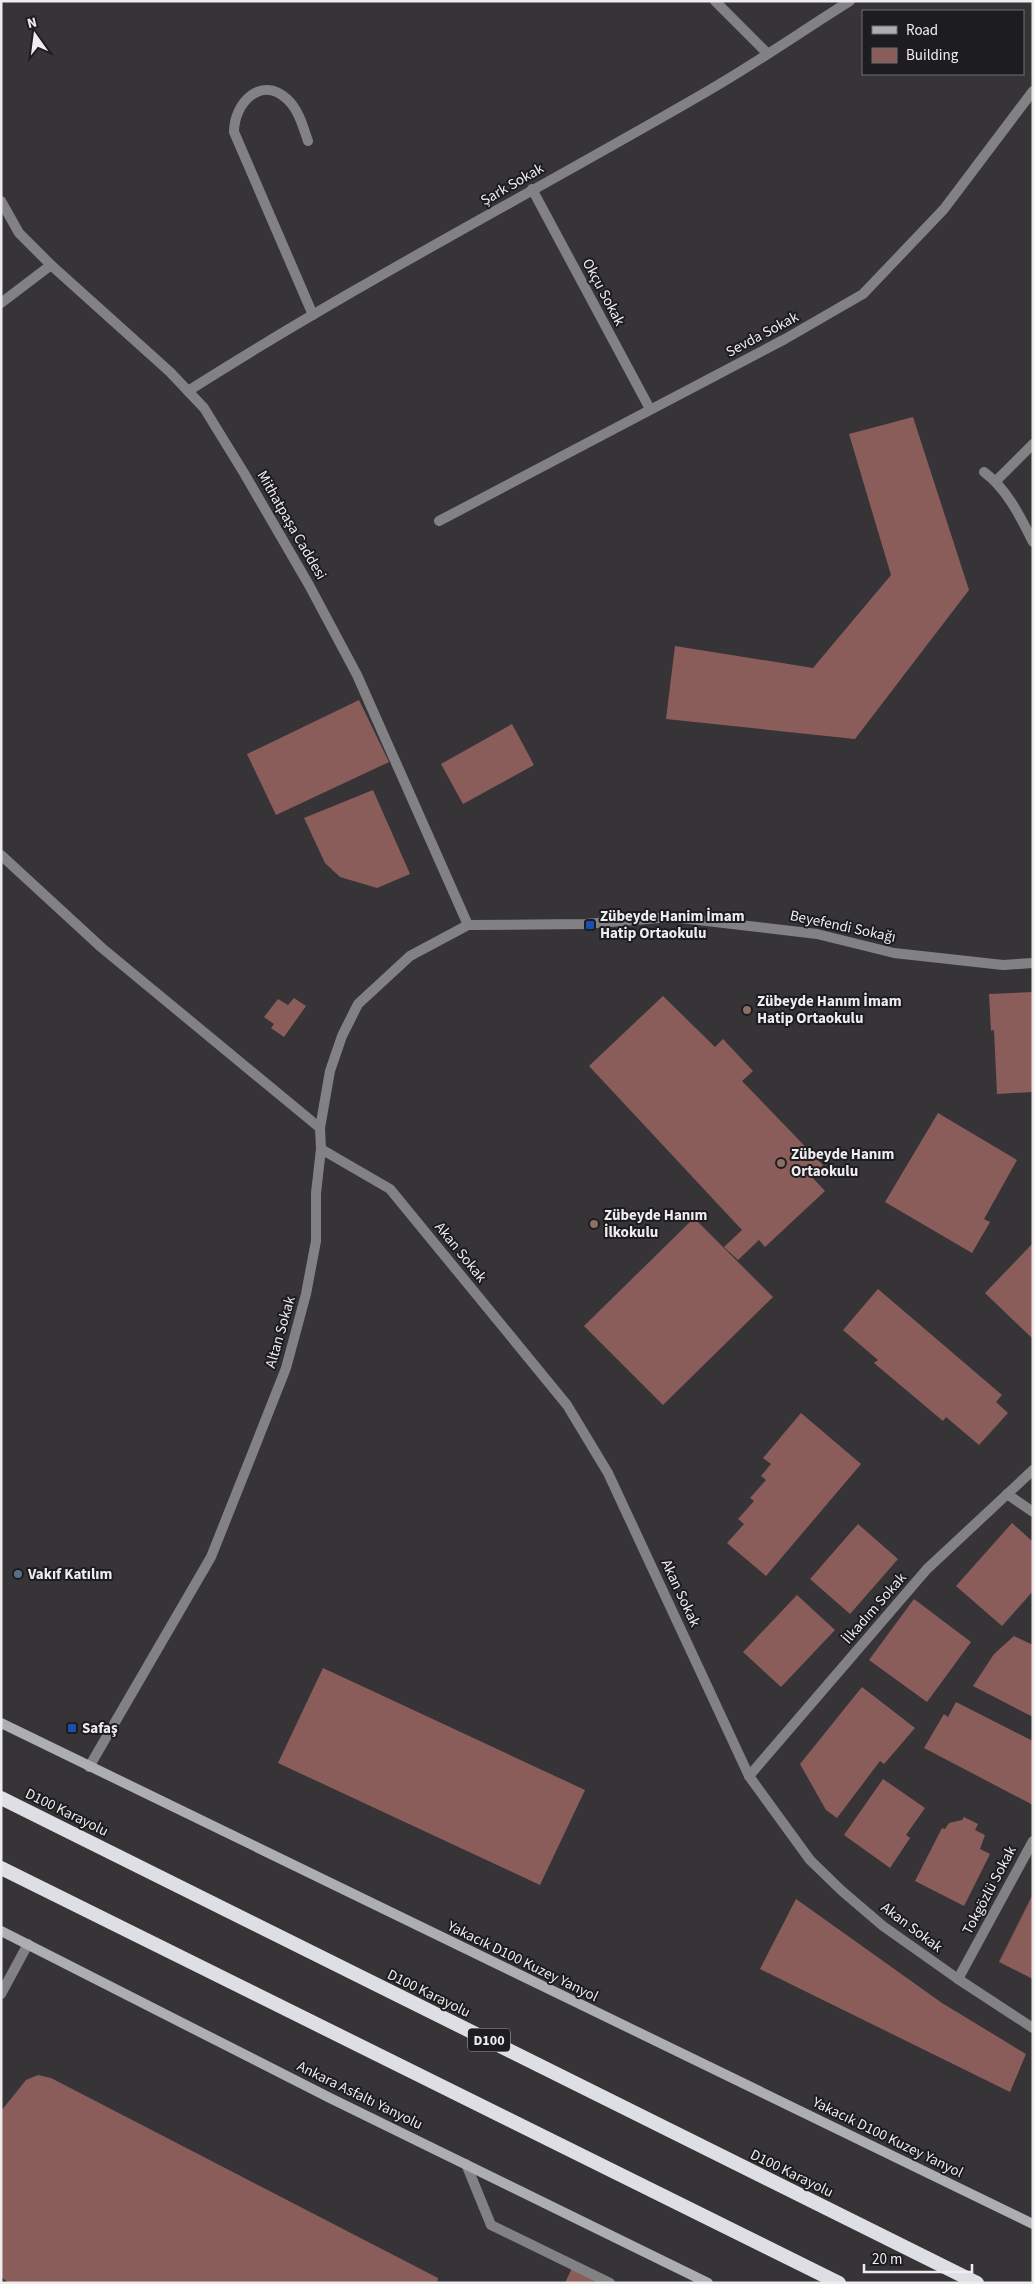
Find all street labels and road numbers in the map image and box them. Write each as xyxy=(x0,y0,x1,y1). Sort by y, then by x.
street label: Şark Sokak xyxy=(477,158,548,211)
street label: Okçu Sokak xyxy=(577,255,630,330)
street label: Sevda Sokak xyxy=(722,306,803,362)
street label: Mithatpaşa Caddesi xyxy=(252,467,331,584)
street label: Beyefendi Sokağı xyxy=(788,905,898,948)
street label: Akan Sokak xyxy=(430,1217,492,1288)
street label: Altan Sokak xyxy=(260,1293,301,1371)
street label: Akan Sokak xyxy=(656,1556,706,1631)
street label: İlkadım Sokak xyxy=(837,1568,912,1649)
street label: D100 Karayolu xyxy=(22,1783,112,1842)
street label: Tokgözlü Sokak xyxy=(957,1842,1022,1938)
street label: Akan Sokak xyxy=(876,1897,947,1958)
street label: Yakacık D100 Kuzey Yanyol xyxy=(443,1915,602,2007)
street label: D100 Karayolu xyxy=(384,1964,474,2023)
road number: D100 xyxy=(468,2028,510,2052)
street label: Ankara Asfaltı Yanyolu xyxy=(293,2056,426,2135)
street label: Yakacık D100 Kuzey Yanyol xyxy=(808,2091,967,2183)
street label: D100 Karayolu xyxy=(747,2144,837,2203)

